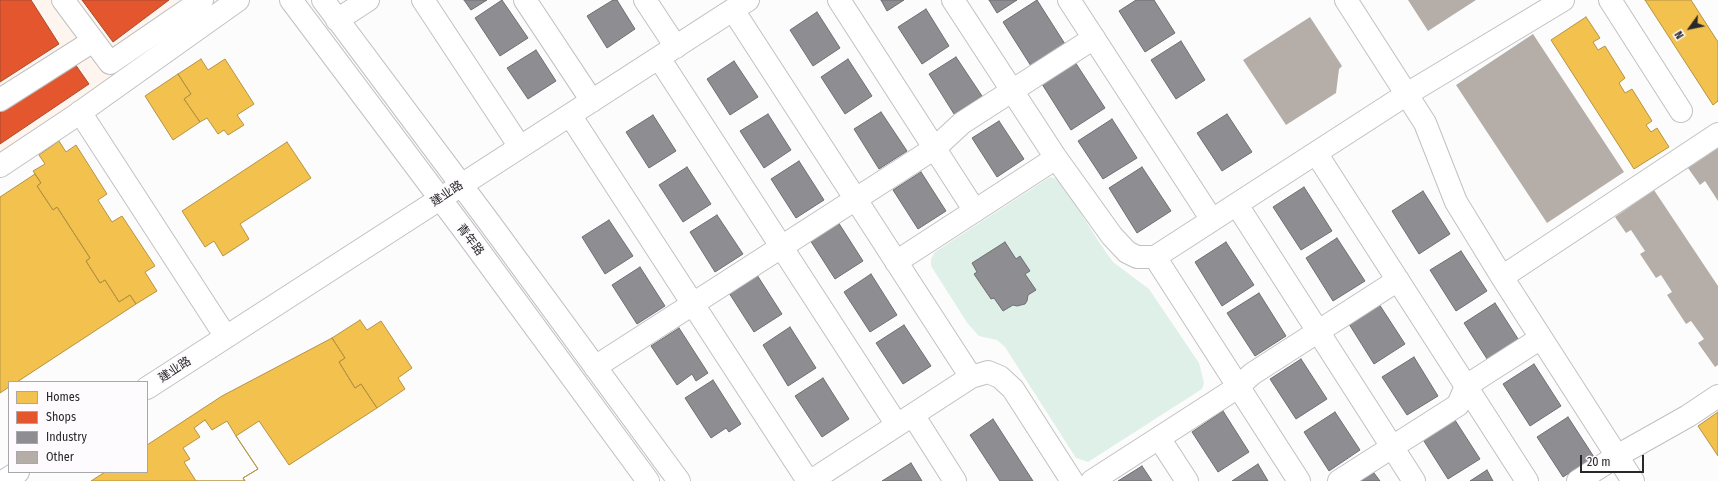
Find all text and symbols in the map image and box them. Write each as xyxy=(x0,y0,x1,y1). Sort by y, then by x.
north arrow xyxy=(1670,8,1710,48)
text: N xyxy=(1672,29,1687,41)
street label: 建业路 xyxy=(428,178,466,210)
street label: 青年路 xyxy=(453,221,487,259)
street label: 建业路 xyxy=(156,354,194,386)
legend xyxy=(8,381,148,473)
text: Homes xyxy=(46,390,80,404)
text: Shops xyxy=(46,410,76,424)
text: Industry xyxy=(46,430,87,444)
scale bar xyxy=(1582,447,1646,473)
text: Other xyxy=(46,450,74,464)
text: 20 m xyxy=(1587,455,1611,469)

